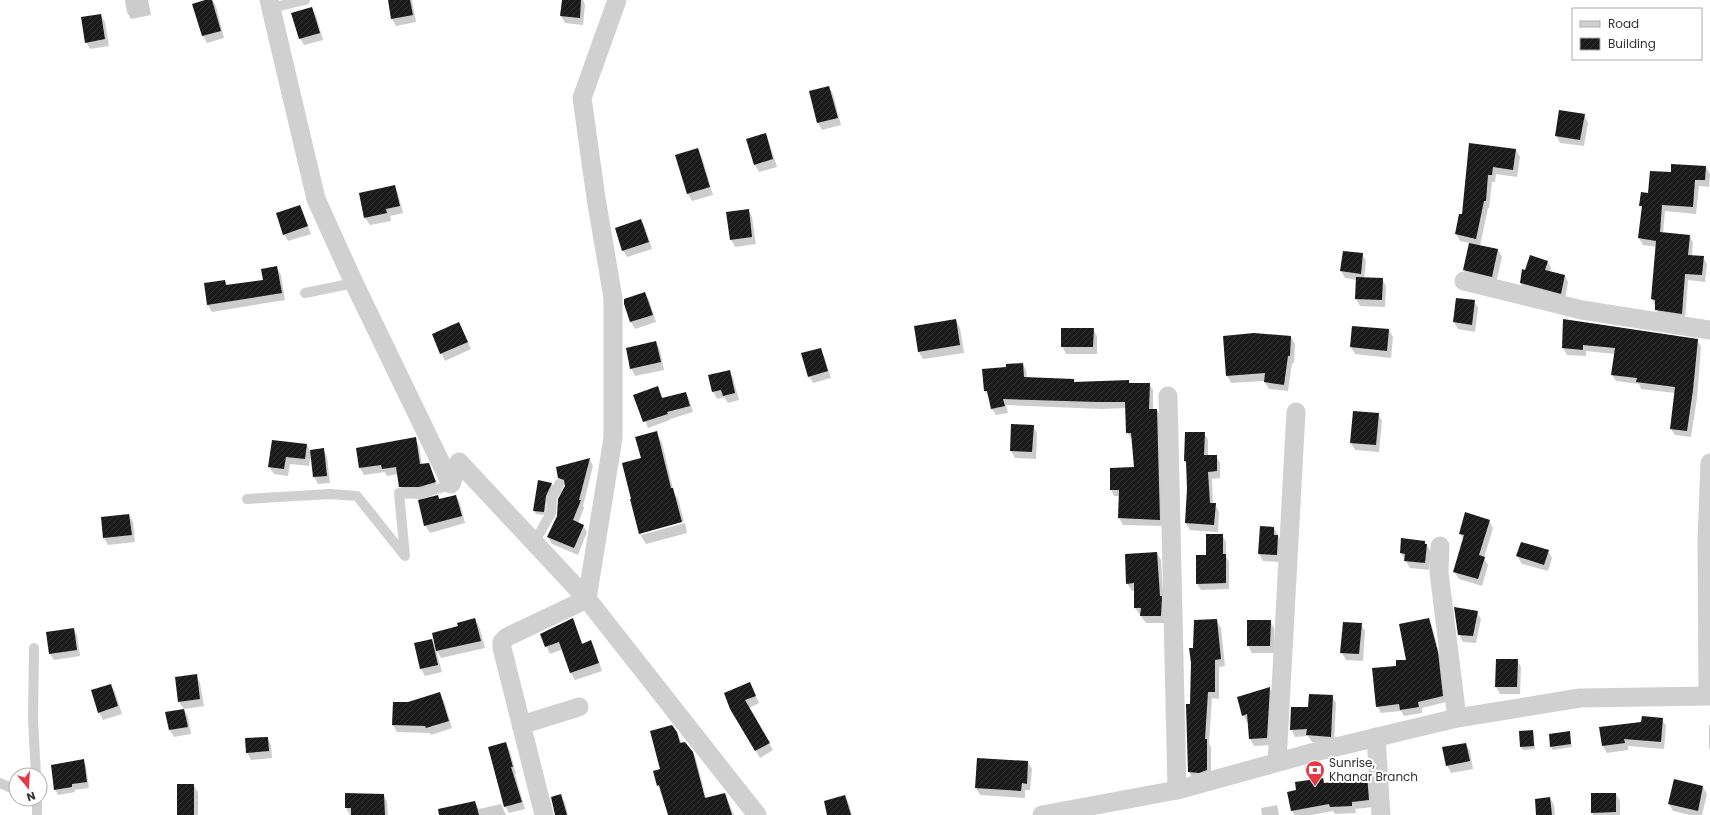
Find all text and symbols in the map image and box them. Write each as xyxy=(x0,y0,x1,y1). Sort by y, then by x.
legend xyxy=(1572,8,1702,60)
text: Road xyxy=(1608,15,1639,32)
text: Building xyxy=(1608,35,1656,52)
place label: Sunrise, Khanar Branch xyxy=(1329,754,1418,785)
bank icon: Sunrise, Khanar Branch xyxy=(1304,759,1326,787)
north arrow xyxy=(8,767,48,807)
text: N xyxy=(25,788,38,805)

